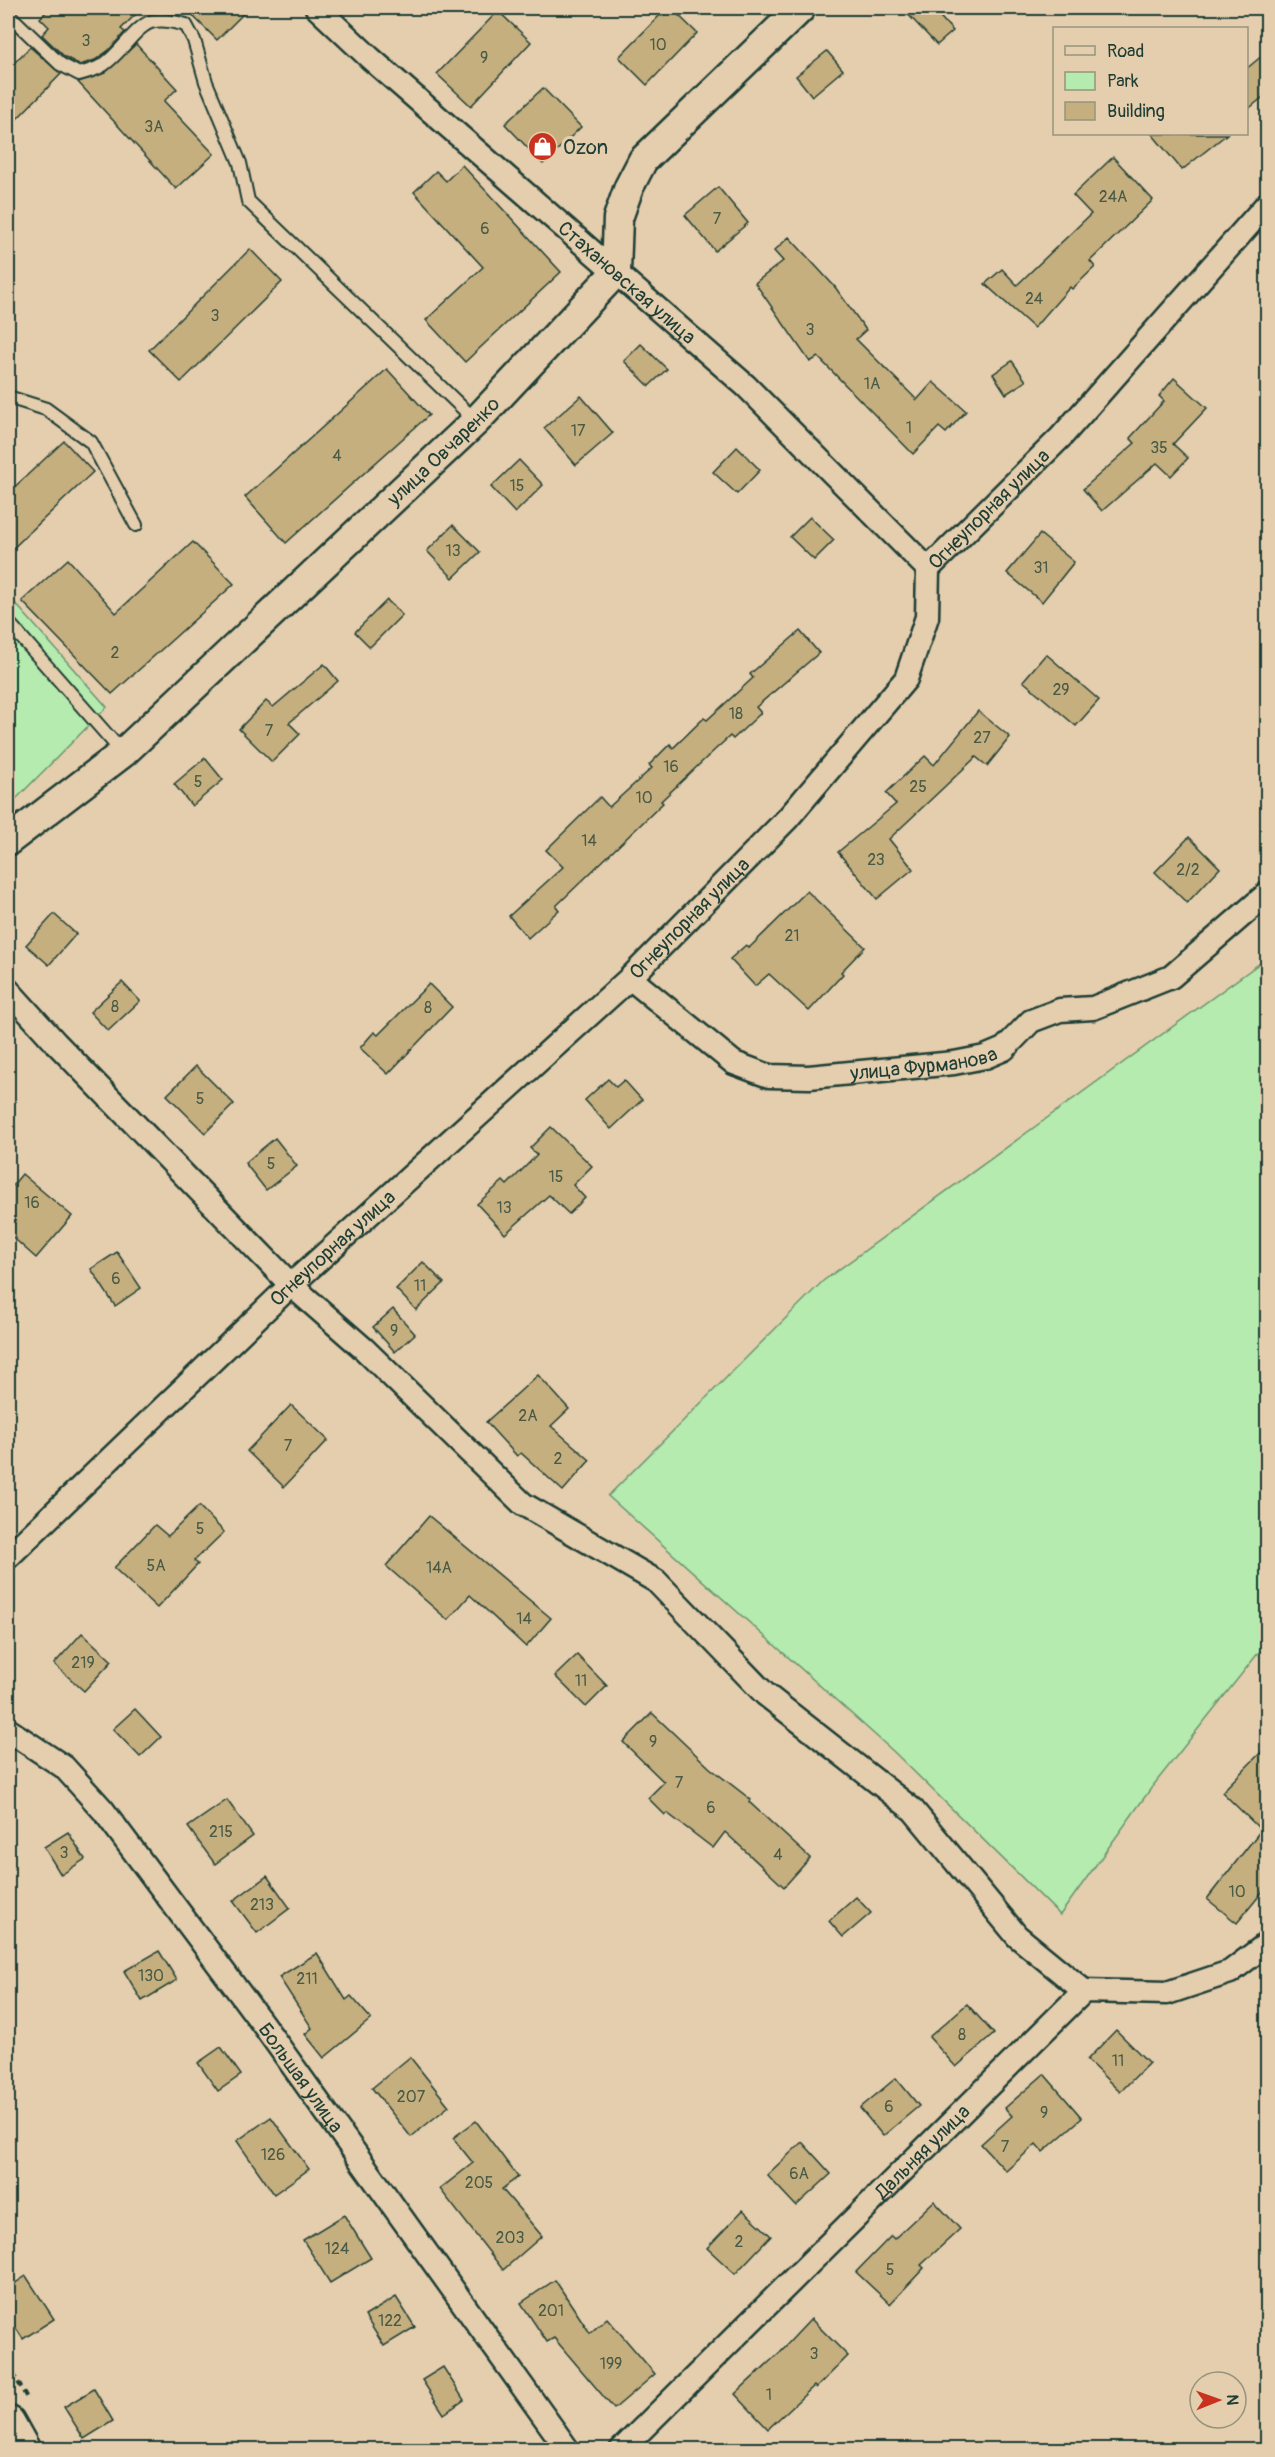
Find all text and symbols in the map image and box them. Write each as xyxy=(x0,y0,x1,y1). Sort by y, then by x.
legend xyxy=(1053,27,1248,135)
house number: 3 xyxy=(82,31,91,51)
house number: 10 xyxy=(649,35,667,55)
text: Road xyxy=(1107,40,1144,63)
house number: 9 xyxy=(480,48,488,68)
text: Park xyxy=(1107,70,1139,93)
text: Building xyxy=(1107,100,1165,123)
house number: 3А xyxy=(144,117,164,137)
shop icon: Ozon xyxy=(526,131,558,163)
place label: Ozon xyxy=(563,135,608,160)
house number: 24А xyxy=(1099,187,1127,207)
house number: 7 xyxy=(713,209,722,229)
street label: Стахановская улица xyxy=(553,215,701,349)
house number: 6 xyxy=(480,219,490,239)
house number: 24 xyxy=(1025,289,1043,309)
house number: 3 xyxy=(211,306,220,326)
house number: 3 xyxy=(806,320,815,340)
house number: 1А xyxy=(864,374,880,394)
street label: улица Овчаренко xyxy=(381,391,505,511)
house number: 1 xyxy=(906,418,912,438)
house number: 17 xyxy=(571,421,586,441)
house number: 35 xyxy=(1150,438,1168,458)
street label: Огнеупорная улица xyxy=(923,443,1055,574)
house number: 4 xyxy=(332,446,342,466)
house number: 15 xyxy=(510,476,524,496)
house number: 13 xyxy=(445,541,461,561)
house number: 31 xyxy=(1033,558,1049,578)
house number: 2 xyxy=(111,643,120,663)
house number: 29 xyxy=(1052,680,1070,700)
house number: 18 xyxy=(729,704,743,724)
house number: 7 xyxy=(265,721,274,741)
house number: 27 xyxy=(973,728,991,748)
house number: 16 xyxy=(663,757,679,777)
house number: 5 xyxy=(194,772,202,792)
house number: 25 xyxy=(909,777,927,797)
house number: 10 xyxy=(635,788,653,808)
house number: 14 xyxy=(581,831,597,851)
house number: 23 xyxy=(867,850,885,870)
street label: Огнеупорная улица xyxy=(624,852,755,984)
house number: 2/2 xyxy=(1176,860,1200,880)
house number: 21 xyxy=(784,926,800,946)
house number: 8 xyxy=(111,997,119,1017)
house number: 8 xyxy=(424,998,432,1018)
street label: улица Фурманова xyxy=(848,1041,1001,1086)
house number: 5 xyxy=(196,1089,204,1109)
house number: 5 xyxy=(267,1154,275,1174)
house number: 15 xyxy=(549,1167,563,1187)
street label: Огнеупорная улица xyxy=(264,1184,400,1311)
house number: 16 xyxy=(24,1193,40,1213)
house number: 13 xyxy=(496,1198,512,1218)
house number: 6 xyxy=(111,1269,121,1289)
house number: 11 xyxy=(414,1276,426,1296)
house number: 9 xyxy=(390,1321,398,1341)
house number: 2А xyxy=(518,1406,538,1426)
house number: 7 xyxy=(284,1436,293,1456)
house number: 2 xyxy=(554,1449,563,1469)
house number: 5 xyxy=(196,1519,204,1539)
house number: 5А xyxy=(146,1556,166,1576)
house number: 14А xyxy=(426,1558,452,1578)
house number: 14 xyxy=(516,1609,532,1629)
house number: 219 xyxy=(71,1653,95,1673)
house number: 11 xyxy=(575,1671,587,1691)
house number: 9 xyxy=(649,1732,657,1752)
house number: 7 xyxy=(675,1773,684,1793)
house number: 6 xyxy=(706,1798,716,1818)
house number: 215 xyxy=(209,1822,233,1842)
house number: 3 xyxy=(60,1843,69,1863)
house number: 4 xyxy=(773,1845,783,1865)
house number: 10 xyxy=(1228,1882,1246,1902)
house number: 213 xyxy=(250,1895,274,1915)
house number: 130 xyxy=(138,1966,164,1986)
house number: 211 xyxy=(296,1969,318,1989)
street label: Большая улица xyxy=(253,2018,349,2137)
house number: 8 xyxy=(958,2025,966,2045)
house number: 11 xyxy=(1112,2051,1124,2071)
house number: 207 xyxy=(397,2087,426,2107)
house number: 6 xyxy=(884,2097,894,2117)
street label: Дальняя улица xyxy=(869,2099,975,2205)
house number: 9 xyxy=(1040,2103,1048,2123)
house number: 7 xyxy=(1001,2137,1010,2157)
house number: 126 xyxy=(261,2145,285,2165)
house number: 6А xyxy=(789,2164,809,2184)
house number: 205 xyxy=(465,2173,493,2193)
house number: 203 xyxy=(496,2228,524,2248)
house number: 2 xyxy=(735,2232,744,2252)
house number: 124 xyxy=(325,2239,349,2259)
house number: 5 xyxy=(886,2260,894,2280)
house number: 201 xyxy=(538,2301,564,2321)
house number: 122 xyxy=(378,2311,402,2331)
house number: 3 xyxy=(810,2344,819,2364)
house number: 199 xyxy=(600,2354,622,2374)
north arrow xyxy=(1188,2370,1248,2430)
house number: 1 xyxy=(766,2385,772,2405)
text: N xyxy=(1222,2394,1242,2406)

